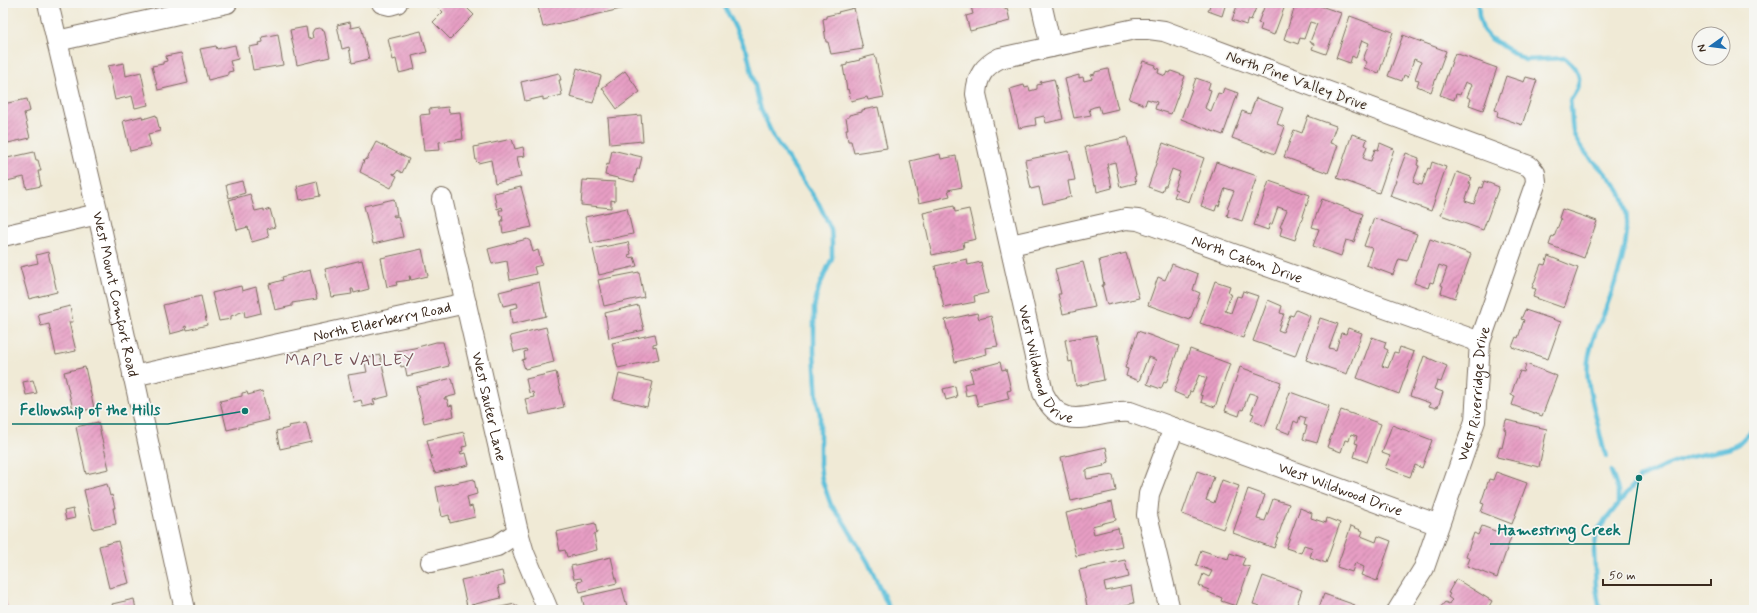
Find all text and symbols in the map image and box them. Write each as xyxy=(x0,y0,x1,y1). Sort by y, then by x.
north arrow xyxy=(1691,26,1731,66)
text: N xyxy=(1695,43,1710,53)
street label: North Pine Valley Drive xyxy=(1223,46,1370,116)
street label: West Mount Comfort Road xyxy=(87,210,143,379)
street label: North Caton Drive xyxy=(1189,231,1305,289)
street label: North Elderberry Road xyxy=(311,298,453,347)
street label: West Wildwood Drive xyxy=(1013,303,1075,429)
street label: West Riverridge Drive xyxy=(1453,323,1496,464)
district label: MAPLE VALLEY xyxy=(285,350,415,371)
street label: West Sauter Lane xyxy=(466,350,511,464)
callout: Fellowship of the Hills xyxy=(12,396,168,424)
text: Fellowship of the Hills xyxy=(20,400,161,421)
street label: West Wildwood Drive xyxy=(1275,458,1405,522)
callout: Hamestring Creek xyxy=(1490,516,1629,544)
text: Hamestring Creek xyxy=(1497,520,1621,543)
scale bar xyxy=(1603,561,1711,587)
text: 50 m xyxy=(1609,568,1636,584)

